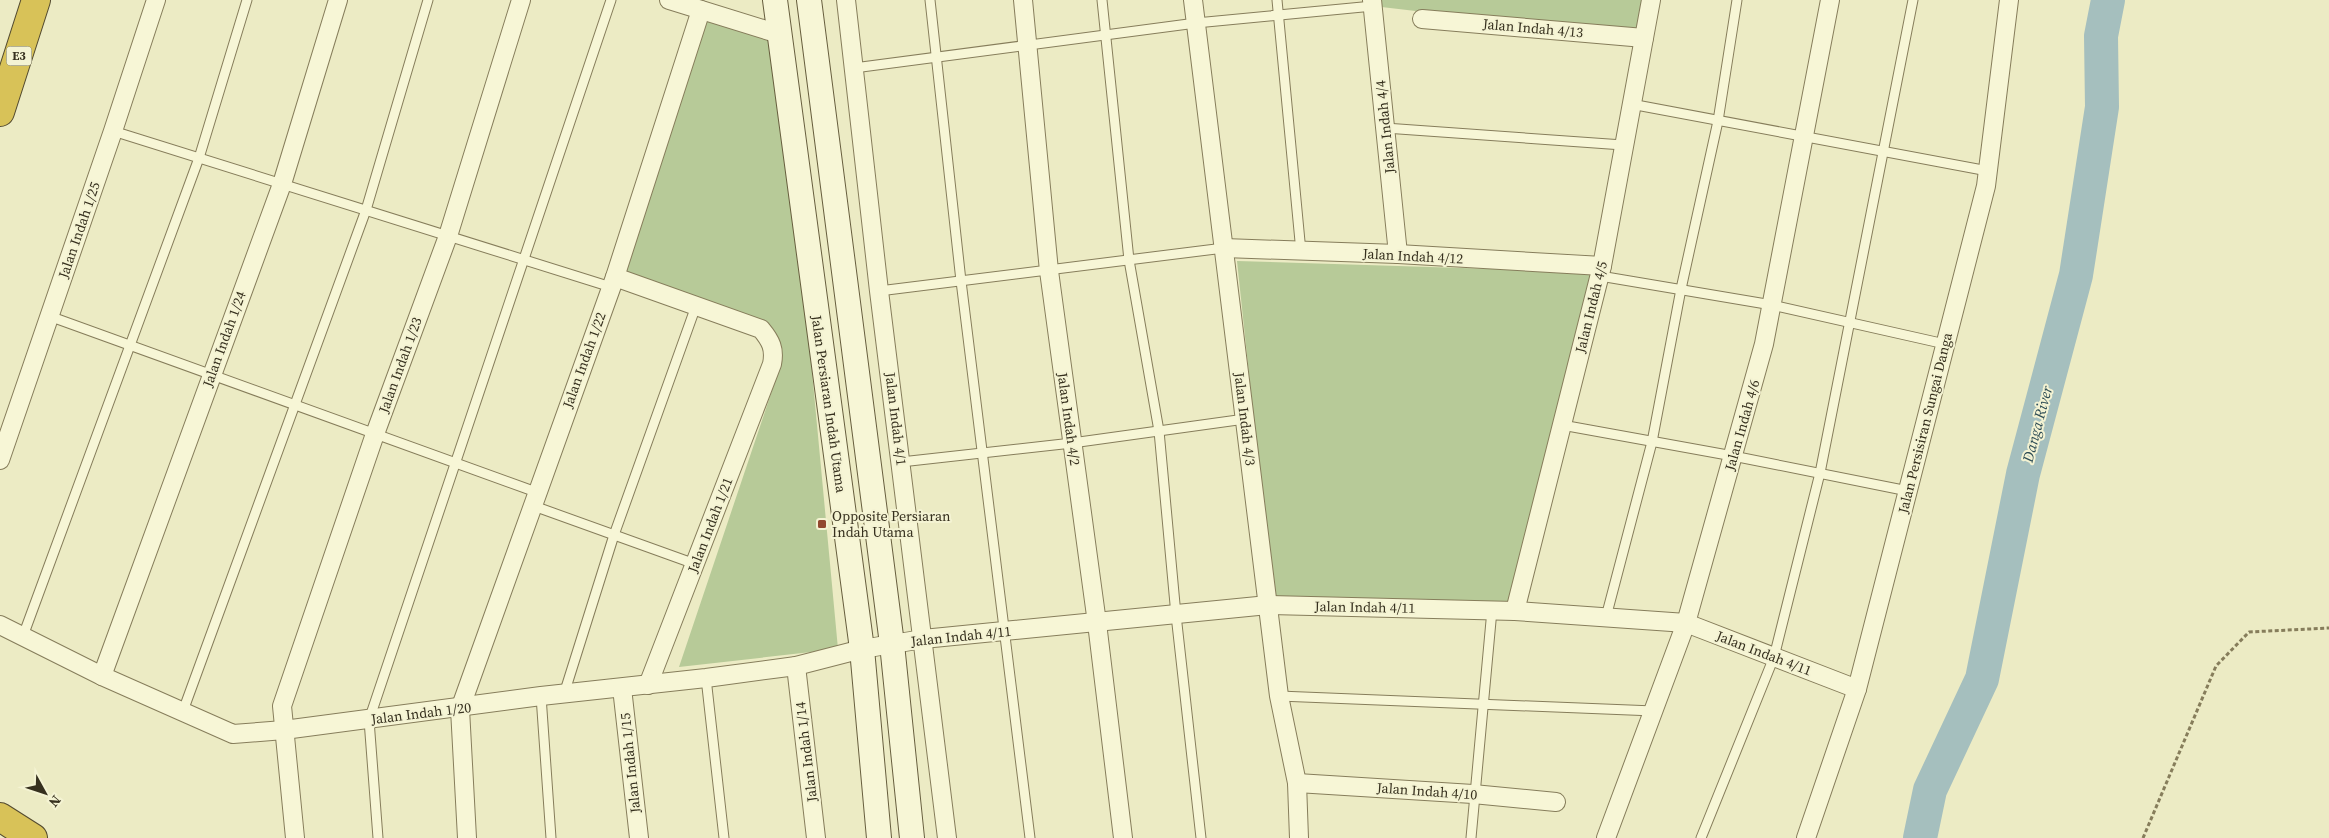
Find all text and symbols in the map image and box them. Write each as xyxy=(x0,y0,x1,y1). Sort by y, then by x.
street label: Jalan Indah 4/13 xyxy=(1481,14,1584,42)
road number: E3 xyxy=(6,46,32,66)
street label: Jalan Indah 4/4 xyxy=(1370,79,1400,176)
street label: Jalan Indah 1/25 xyxy=(53,179,105,282)
street label: Jalan Indah 4/12 xyxy=(1361,243,1464,269)
street label: Jalan Indah 4/5 xyxy=(1570,259,1612,356)
street label: Jalan Indah 1/24 xyxy=(197,288,251,391)
street label: Jalan Indah 1/22 xyxy=(557,309,611,412)
street label: Jalan Persiaran Indah Utama xyxy=(806,313,851,495)
street label: Jalan Indah 1/23 xyxy=(373,314,427,417)
street label: Jalan Persisiran Sungai Danga xyxy=(1893,330,1957,516)
street label: Jalan Indah 4/1 xyxy=(880,370,912,467)
street label: Jalan Indah 4/2 xyxy=(1052,370,1085,467)
street label: Jalan Indah 4/3 xyxy=(1229,370,1261,467)
street label: Jalan Indah 4/6 xyxy=(1719,377,1765,474)
water label: Danga River xyxy=(2016,382,2058,466)
street label: Jalan Indah 1/21 xyxy=(682,474,737,577)
place label: Opposite Persiaran Indah Utama xyxy=(832,506,951,542)
marker: Opposite Persiaran Indah Utama xyxy=(816,518,828,530)
street label: Jalan Indah 4/11 xyxy=(1313,596,1416,618)
street label: Jalan Indah 4/11 xyxy=(909,621,1012,651)
street label: Jalan Indah 4/11 xyxy=(1712,625,1815,680)
street label: Jalan Indah 1/20 xyxy=(369,697,472,729)
street label: Jalan Indah 1/14 xyxy=(790,701,822,804)
street label: Jalan Indah 1/15 xyxy=(615,712,645,815)
north arrow xyxy=(20,768,70,818)
street label: Jalan Indah 4/10 xyxy=(1375,777,1478,804)
text: N xyxy=(44,791,66,812)

